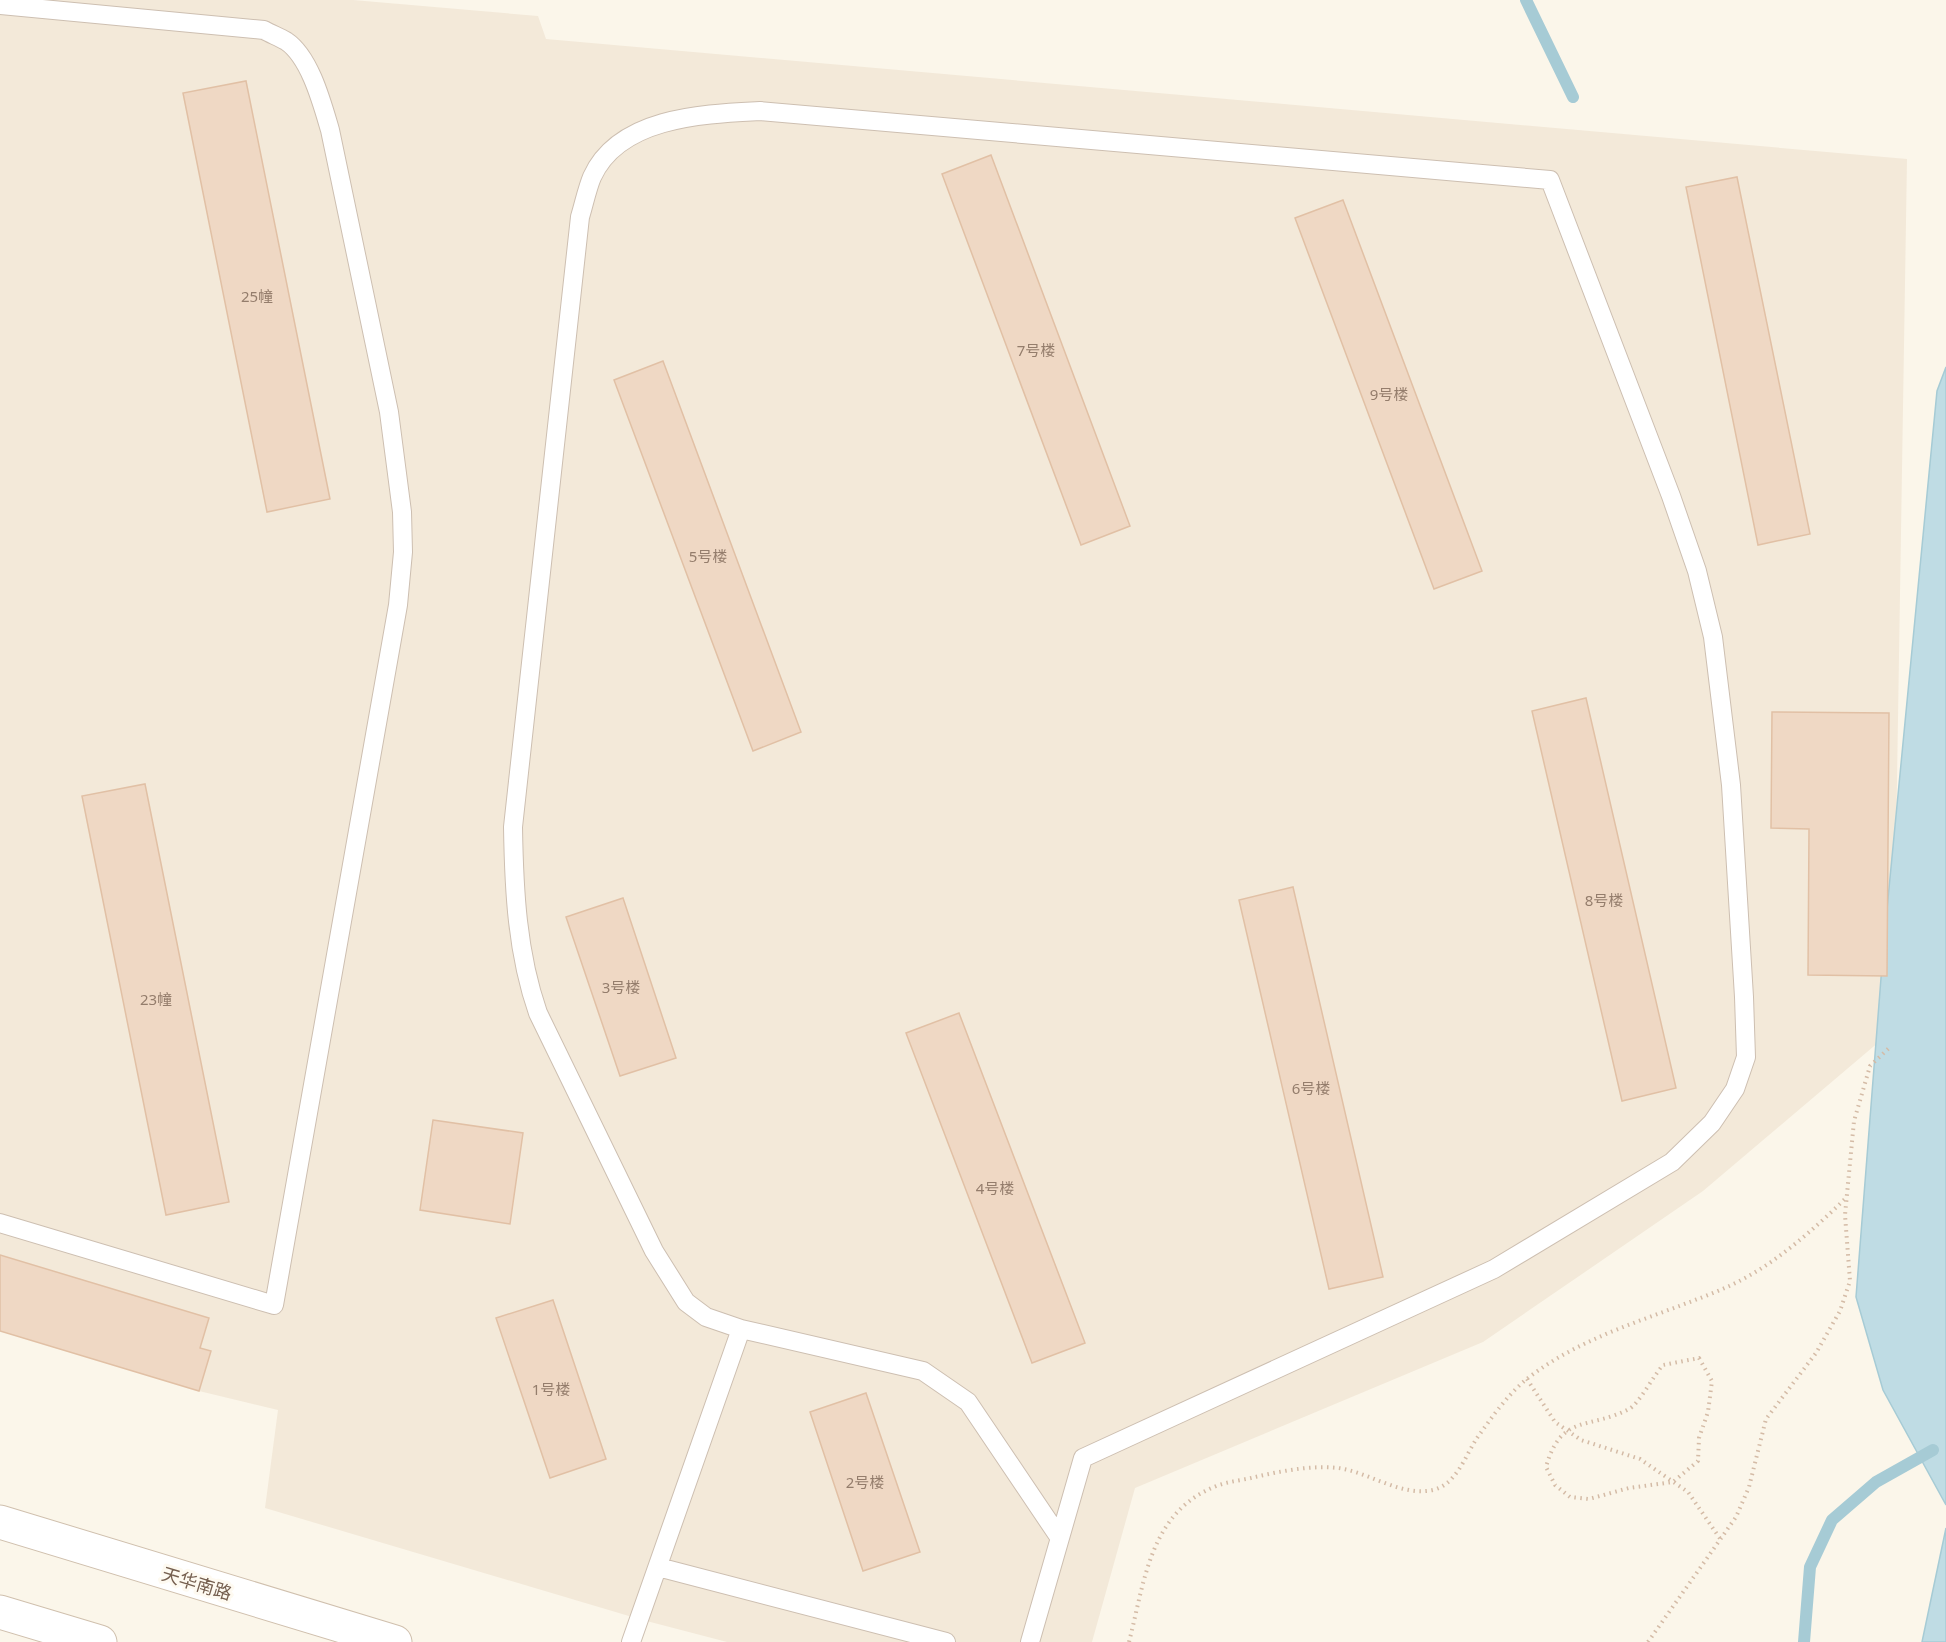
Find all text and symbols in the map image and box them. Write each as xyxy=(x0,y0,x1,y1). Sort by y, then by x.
house number: 25幢 xyxy=(241,286,273,306)
house number: 7号楼 xyxy=(1017,340,1055,360)
house number: 9号楼 xyxy=(1370,384,1408,404)
house number: 5号楼 xyxy=(689,546,727,566)
house number: 8号楼 xyxy=(1585,890,1623,910)
house number: 3号楼 xyxy=(602,977,640,997)
house number: 23幢 xyxy=(140,989,172,1009)
house number: 6号楼 xyxy=(1292,1078,1330,1098)
house number: 4号楼 xyxy=(976,1178,1014,1198)
house number: 1号楼 xyxy=(532,1379,570,1399)
house number: 2号楼 xyxy=(846,1472,884,1492)
street label: 天华南路 xyxy=(159,1561,235,1605)

